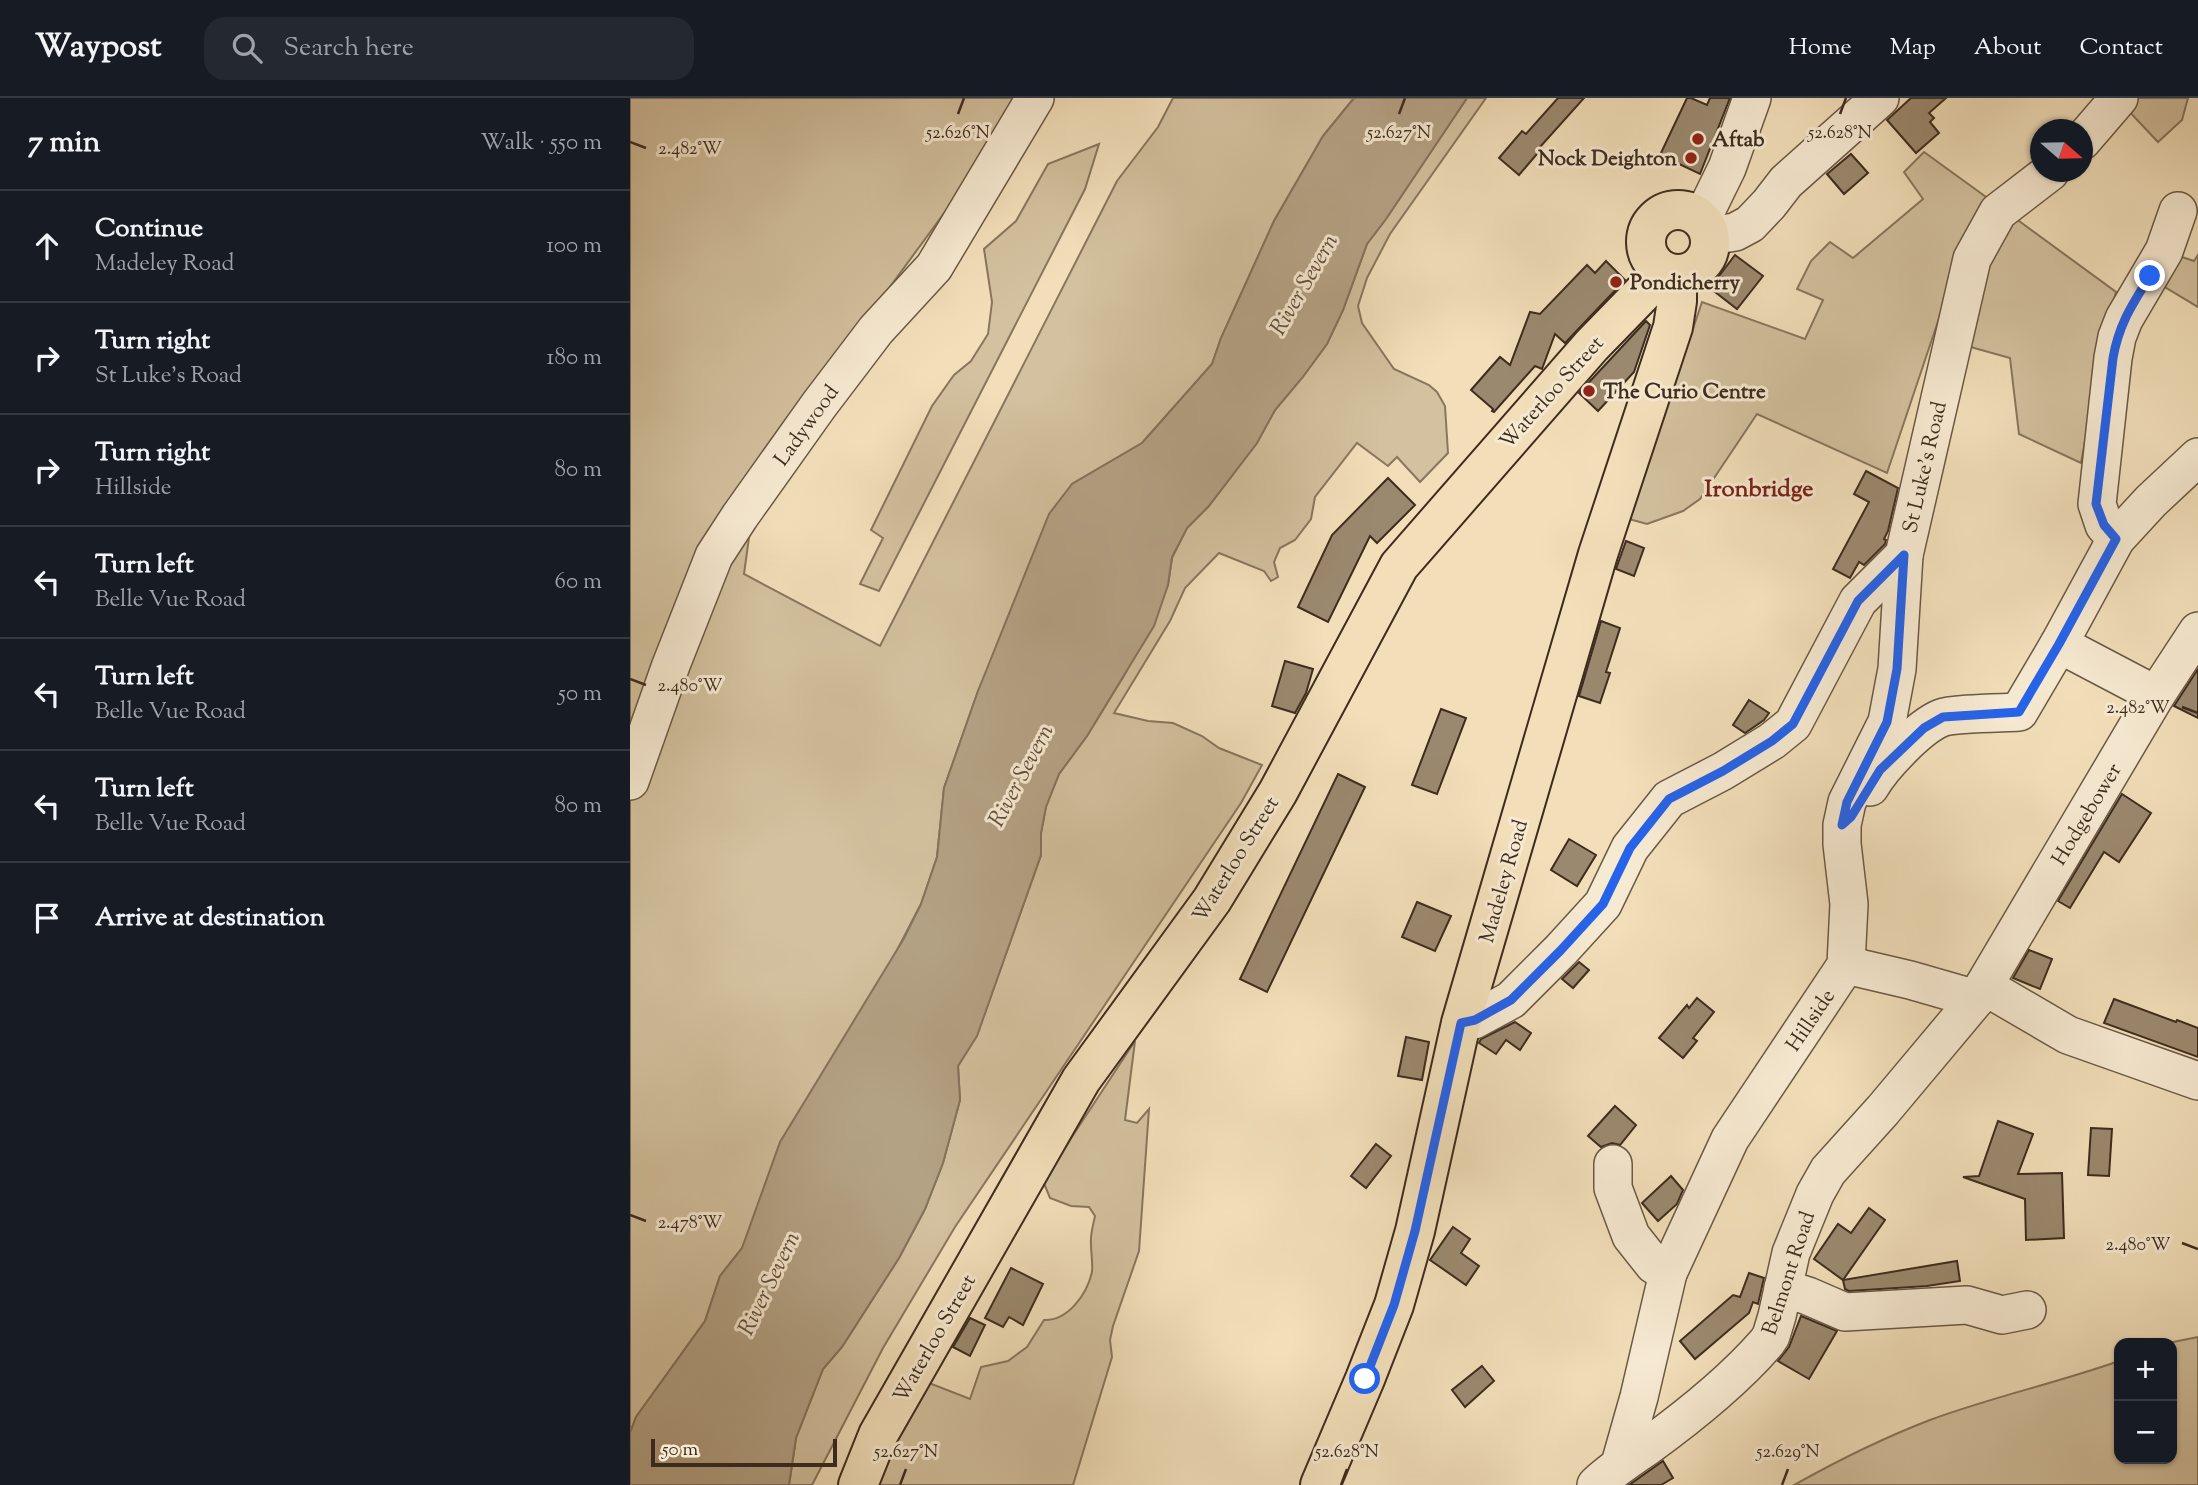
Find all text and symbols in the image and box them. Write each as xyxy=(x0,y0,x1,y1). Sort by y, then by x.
search box xyxy=(204,17,694,80)
text: Waypost xyxy=(35,24,162,72)
icon: search xyxy=(228,29,266,67)
text: Search here xyxy=(284,30,414,67)
text: Home xyxy=(1789,31,1852,65)
text: Map xyxy=(1890,31,1936,65)
text: About xyxy=(1974,31,2041,65)
text: Contact xyxy=(2079,31,2163,65)
north arrow xyxy=(2030,119,2093,182)
text: 52.626°N xyxy=(925,121,990,147)
text: 52.627°N xyxy=(1366,121,1431,147)
text: 52.628°N xyxy=(1807,121,1872,147)
text: 7 min xyxy=(28,122,100,165)
place label: Aftab xyxy=(1712,126,1765,156)
text: Walk · 550 m xyxy=(480,127,602,160)
marker: Aftab xyxy=(1690,131,1706,147)
text: 2.482°W xyxy=(658,137,722,163)
place label: Nock Deighton xyxy=(1538,145,1678,175)
marker: Nock Deighton xyxy=(1683,150,1699,166)
text: Continue xyxy=(95,211,203,248)
icon: ahead xyxy=(28,227,66,265)
water label: River Severn xyxy=(1263,228,1347,342)
text: 100 m xyxy=(546,230,602,263)
text: Madeley Road xyxy=(95,248,234,281)
route end xyxy=(2134,260,2165,291)
place label: Pondicherry xyxy=(1630,269,1740,299)
marker: Pondicherry xyxy=(1608,274,1624,290)
text: Turn right xyxy=(95,323,210,360)
street label: Waterloo Street xyxy=(1493,330,1612,457)
icon: right xyxy=(28,339,66,377)
text: 180 m xyxy=(547,342,602,375)
text: St Luke's Road xyxy=(95,360,242,393)
place label: The Curio Centre xyxy=(1603,378,1766,408)
street label: Ladywood xyxy=(768,379,847,473)
marker: The Curio Centre xyxy=(1581,383,1597,399)
street label: St Luke's Road xyxy=(1896,399,1956,536)
text: Turn right xyxy=(95,435,210,472)
icon: right xyxy=(28,451,66,489)
text: 80 m xyxy=(554,454,602,487)
text: Hillside xyxy=(95,472,172,505)
district label: Ironbridge xyxy=(1705,473,1813,507)
text: Turn left xyxy=(95,547,194,584)
icon: left xyxy=(28,563,66,601)
text: 60 m xyxy=(554,566,602,599)
text: Belle Vue Road xyxy=(95,584,246,617)
text: Turn left xyxy=(95,659,194,696)
text: 2.480°W xyxy=(658,674,722,700)
icon: left xyxy=(28,675,66,713)
text: 50 m xyxy=(558,678,602,711)
text: Belle Vue Road xyxy=(95,696,246,729)
text: 2.482°W xyxy=(2106,696,2170,722)
water label: River Severn xyxy=(981,719,1063,833)
street label: Hodgebower xyxy=(2045,758,2130,872)
text: Turn left xyxy=(95,771,194,808)
icon: left xyxy=(28,787,66,825)
text: 80 m xyxy=(554,790,602,823)
street label: Waterloo Street xyxy=(1186,791,1287,929)
text: Belle Vue Road xyxy=(95,808,246,841)
street label: Madeley Road xyxy=(1473,816,1537,947)
icon: arrive xyxy=(28,899,66,937)
text: Arrive at destination xyxy=(95,900,325,937)
street label: Hillside xyxy=(1780,984,1844,1058)
street label: Belmont Road xyxy=(1756,1208,1824,1339)
text: 2.478°W xyxy=(658,1211,722,1237)
water label: River Severn xyxy=(731,1227,810,1342)
text: 2.480°W xyxy=(2106,1233,2170,1259)
street label: Waterloo Street xyxy=(887,1269,985,1409)
map controls xyxy=(2114,1338,2177,1464)
button: + xyxy=(2114,1338,2177,1401)
route start xyxy=(1349,1363,1380,1394)
button: − xyxy=(2114,1401,2177,1464)
scale bar xyxy=(651,1436,836,1468)
text: 50 m xyxy=(662,1437,698,1464)
text: 52.627°N xyxy=(873,1440,938,1466)
text: 52.628°N xyxy=(1314,1440,1379,1466)
text: 52.629°N xyxy=(1755,1440,1820,1466)

